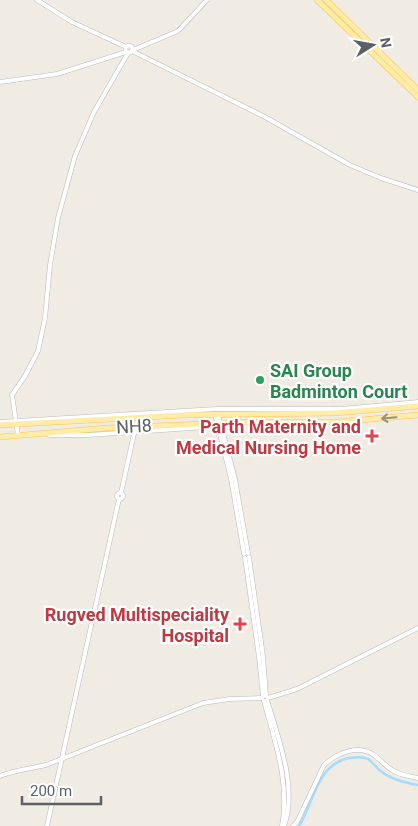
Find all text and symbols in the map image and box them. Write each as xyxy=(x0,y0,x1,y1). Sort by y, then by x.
north arrow xyxy=(348,20,398,70)
text: N xyxy=(377,36,395,49)
place label: SAI Group Badminton Court xyxy=(270,360,407,402)
marker: SAI Group Badminton Court xyxy=(254,374,266,386)
one-way arrow xyxy=(381,413,397,423)
street label: NH8 xyxy=(116,415,152,437)
place label: Parth Maternity and Medical Nursing Home xyxy=(176,416,361,458)
marker: Parth Maternity and Medical Nursing Home xyxy=(365,429,379,443)
place label: Rugved Multispeciality Hospital xyxy=(45,604,230,646)
marker: Rugved Multispeciality Hospital xyxy=(233,617,247,631)
scale bar xyxy=(22,774,101,806)
text: 200 m xyxy=(30,782,72,800)

